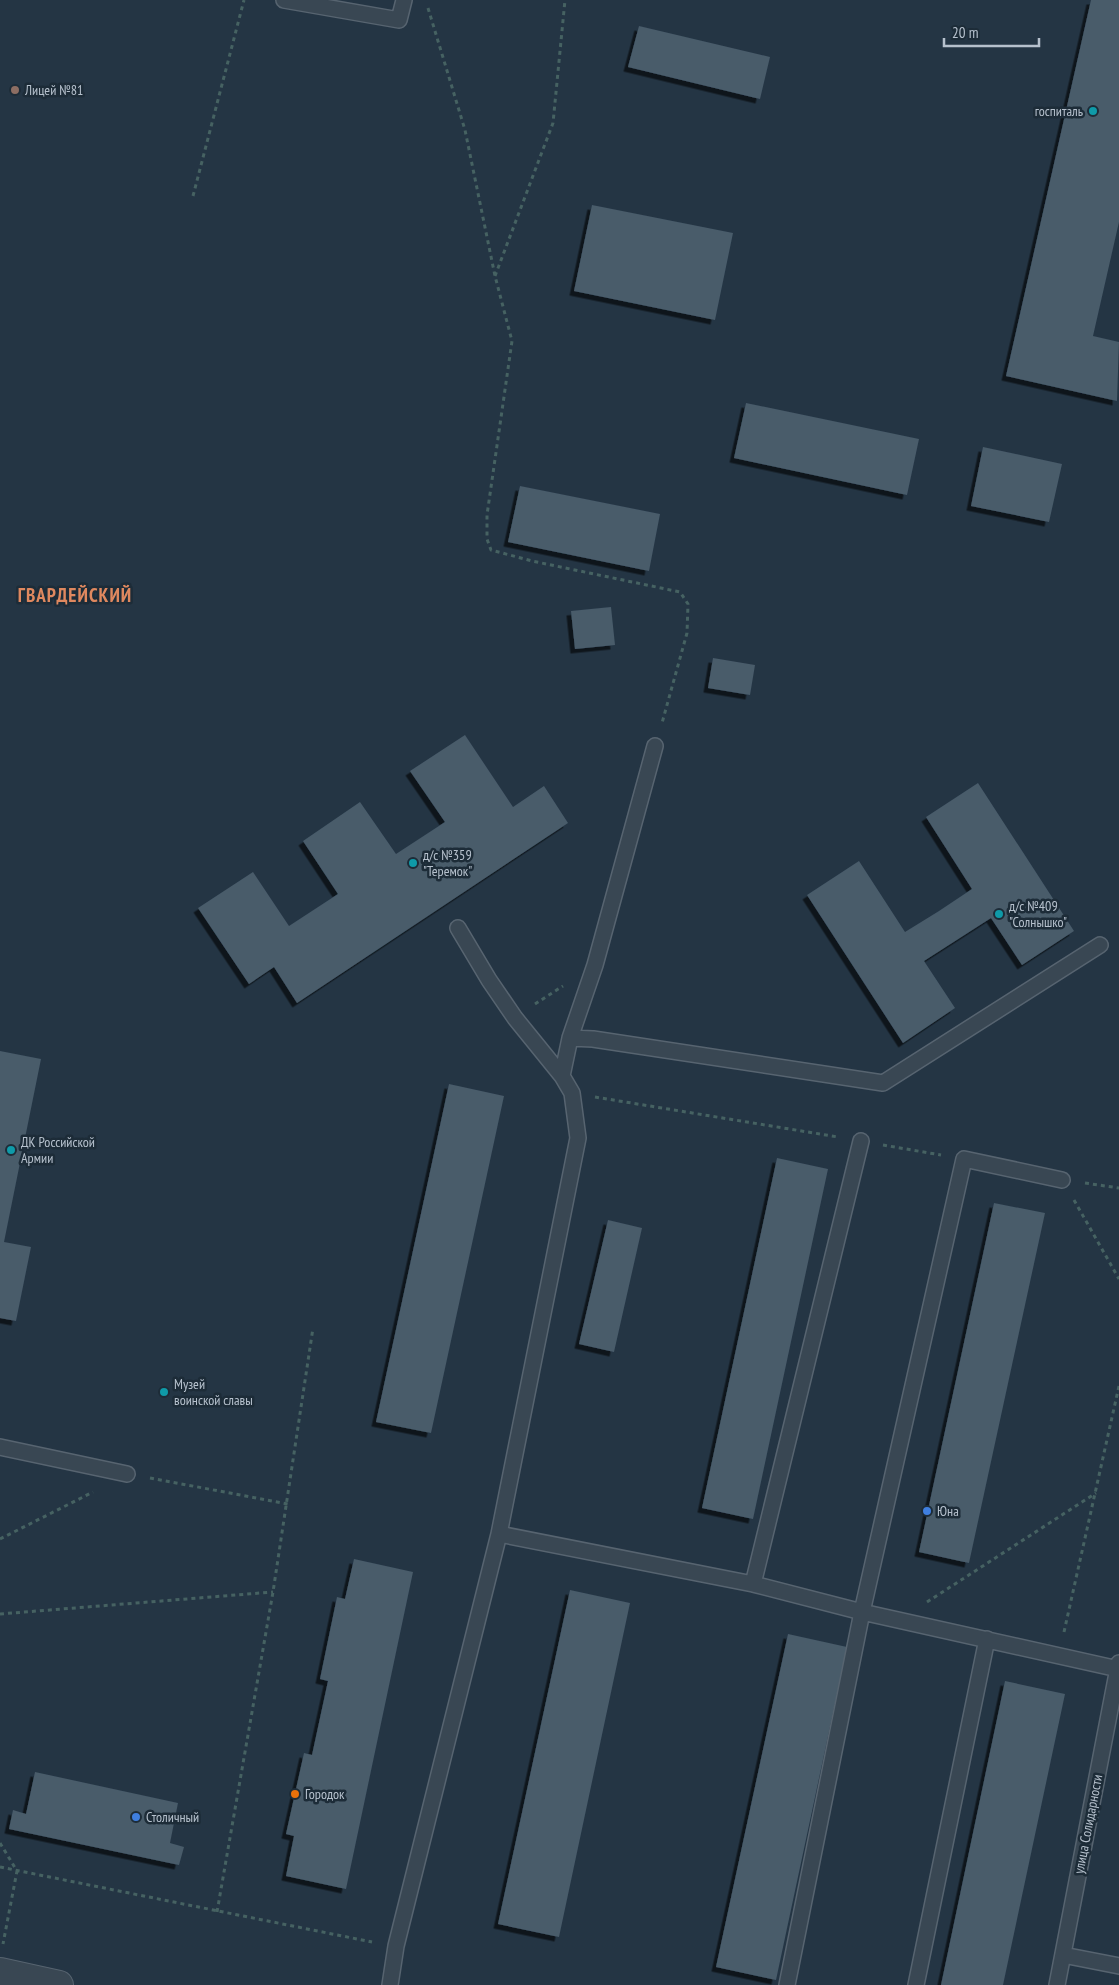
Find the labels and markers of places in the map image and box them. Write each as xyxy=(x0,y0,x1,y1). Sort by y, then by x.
place label: Лицей №81 xyxy=(24,81,83,99)
marker: Лицей №81 xyxy=(9,84,21,96)
place label: госпиталь xyxy=(1035,102,1083,120)
marker: госпиталь xyxy=(1087,105,1099,117)
place label: д/с №359 "Теремок" xyxy=(423,846,472,880)
marker: д/с №359 "Теремок" xyxy=(407,857,419,869)
place label: д/с №409 "Солнышко" xyxy=(1009,897,1067,931)
marker: д/с №409 "Солнышко" xyxy=(993,908,1005,920)
place label: ДК Российской Армии xyxy=(21,1133,95,1167)
marker: ДК Российской Армии xyxy=(5,1144,17,1156)
place label: Музей воинской славы xyxy=(174,1375,253,1409)
marker: Музей воинской славы xyxy=(158,1386,170,1398)
place label: Юна xyxy=(937,1502,959,1520)
marker: Юна xyxy=(921,1505,933,1517)
place label: Городок xyxy=(305,1785,345,1803)
marker: Городок xyxy=(289,1788,301,1800)
place label: Столичный xyxy=(146,1808,199,1826)
marker: Столичный xyxy=(130,1811,142,1823)

